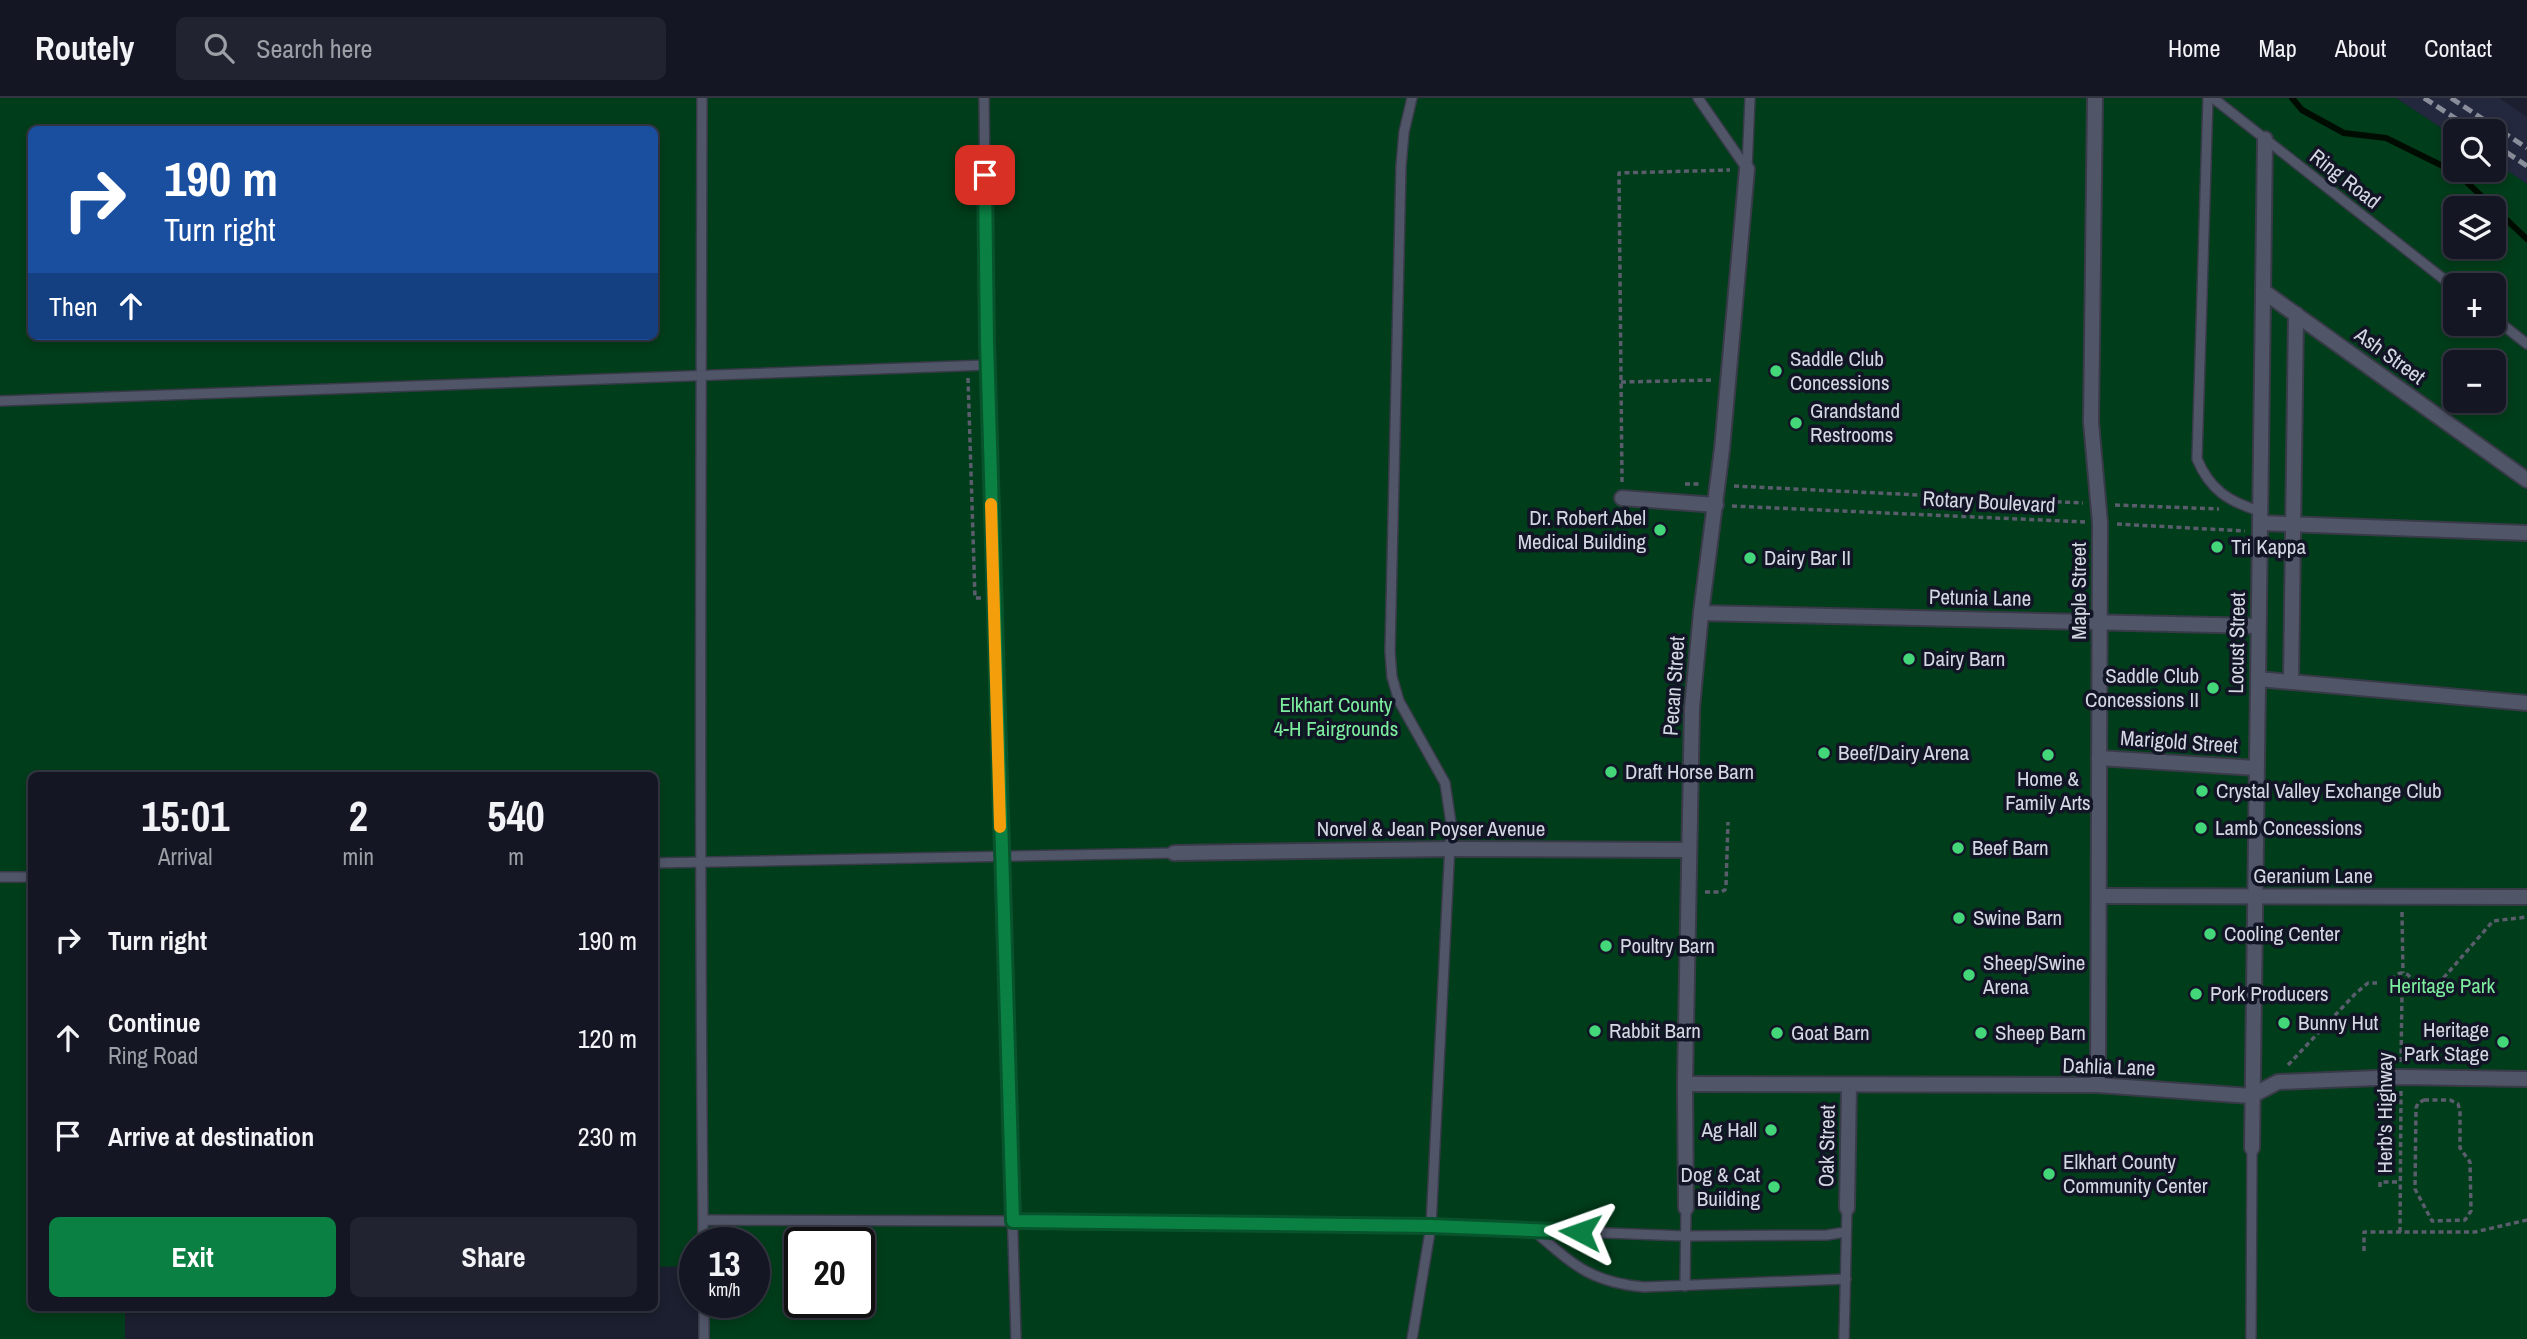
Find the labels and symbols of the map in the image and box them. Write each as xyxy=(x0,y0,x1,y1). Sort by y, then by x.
street label: Ring Road xyxy=(2304,142,2387,215)
pin xyxy=(955,145,1015,205)
street label: Ash Street xyxy=(2348,320,2432,391)
place label: Saddle Club Concessions xyxy=(1790,344,1890,397)
marker: Saddle Club Concessions xyxy=(1768,363,1784,379)
place label: Grandstand Restrooms xyxy=(1810,396,1900,449)
marker: Grandstand Restrooms xyxy=(1788,415,1804,431)
street label: Rotary Boulevard xyxy=(1922,484,2056,519)
place label: Dr. Robert Abel Medical Building xyxy=(1518,503,1646,556)
marker: Dr. Robert Abel Medical Building xyxy=(1652,522,1668,538)
place label: Tri Kappa xyxy=(2231,532,2306,561)
marker: Tri Kappa xyxy=(2209,539,2225,555)
street label: Maple Street xyxy=(2064,542,2093,640)
place label: Dairy Bar II xyxy=(1764,543,1851,572)
marker: Dairy Bar II xyxy=(1742,550,1758,566)
street label: Petunia Lane xyxy=(1929,582,2031,613)
street label: Locust Street xyxy=(2221,592,2252,694)
street label: Pecan Street xyxy=(1656,635,1691,737)
place label: Dairy Barn xyxy=(1923,644,2005,673)
marker: Dairy Barn xyxy=(1901,651,1917,667)
place label: Saddle Club Concessions II xyxy=(2085,661,2199,714)
marker: Saddle Club Concessions II xyxy=(2205,680,2221,696)
park label: Elkhart County 4-H Fairgrounds xyxy=(1274,690,1398,743)
street label: Marigold Street xyxy=(2119,723,2239,760)
place label: Beef/Dairy Arena xyxy=(1838,738,1970,767)
marker: Beef/Dairy Arena xyxy=(1816,745,1832,761)
marker: Home & Family Arts xyxy=(2040,747,2056,763)
place label: Draft Horse Barn xyxy=(1625,757,1754,786)
marker: Draft Horse Barn xyxy=(1603,764,1619,780)
place label: Home & Family Arts xyxy=(2005,764,2091,817)
place label: Crystal Valley Exchange Club xyxy=(2216,776,2442,805)
marker: Crystal Valley Exchange Club xyxy=(2194,783,2210,799)
place label: Lamb Concessions xyxy=(2215,813,2362,842)
street label: Norvel & Jean Poyser Avenue xyxy=(1317,814,1545,843)
marker: Lamb Concessions xyxy=(2193,820,2209,836)
place label: Beef Barn xyxy=(1972,833,2049,862)
marker: Beef Barn xyxy=(1950,840,1966,856)
street label: Geranium Lane xyxy=(2253,861,2373,890)
place label: Swine Barn xyxy=(1973,903,2062,932)
marker: Swine Barn xyxy=(1951,910,1967,926)
place label: Cooling Center xyxy=(2224,919,2340,948)
marker: Cooling Center xyxy=(2202,926,2218,942)
place label: Poultry Barn xyxy=(1620,931,1715,960)
marker: Poultry Barn xyxy=(1598,938,1614,954)
place label: Sheep/Swine Arena xyxy=(1982,948,2085,1001)
marker: Sheep/Swine Arena xyxy=(1961,967,1977,983)
park label: Heritage Park xyxy=(2389,971,2496,1000)
place label: Pork Producers xyxy=(2210,979,2329,1008)
marker: Pork Producers xyxy=(2188,986,2204,1002)
place label: Bunny Hut xyxy=(2298,1008,2379,1037)
marker: Bunny Hut xyxy=(2276,1015,2292,1031)
place label: Heritage Park Stage xyxy=(2404,1015,2489,1068)
place label: Rabbit Barn xyxy=(1609,1016,1701,1045)
place label: Goat Barn xyxy=(1791,1018,1870,1047)
place label: Sheep Barn xyxy=(1995,1018,2086,1047)
marker: Rabbit Barn xyxy=(1587,1023,1603,1039)
marker: Goat Barn xyxy=(1769,1025,1785,1041)
marker: Sheep Barn xyxy=(1973,1025,1989,1041)
marker: Heritage Park Stage xyxy=(2495,1034,2511,1050)
street label: Dahlia Lane xyxy=(2062,1050,2156,1083)
street label: Herb's Highway xyxy=(2370,1052,2399,1174)
street label: Oak Street xyxy=(1811,1104,1842,1187)
place label: Ag Hall xyxy=(1700,1115,1757,1144)
marker: Ag Hall xyxy=(1763,1122,1779,1138)
place label: Elkhart County Community Center xyxy=(2063,1147,2208,1200)
place label: Dog & Cat Building xyxy=(1681,1160,1760,1213)
marker: Elkhart County Community Center xyxy=(2041,1166,2057,1182)
marker: Dog & Cat Building xyxy=(1766,1179,1782,1195)
position arrow xyxy=(1543,1195,1617,1269)
speed limit sign: 20 xyxy=(784,1227,875,1318)

